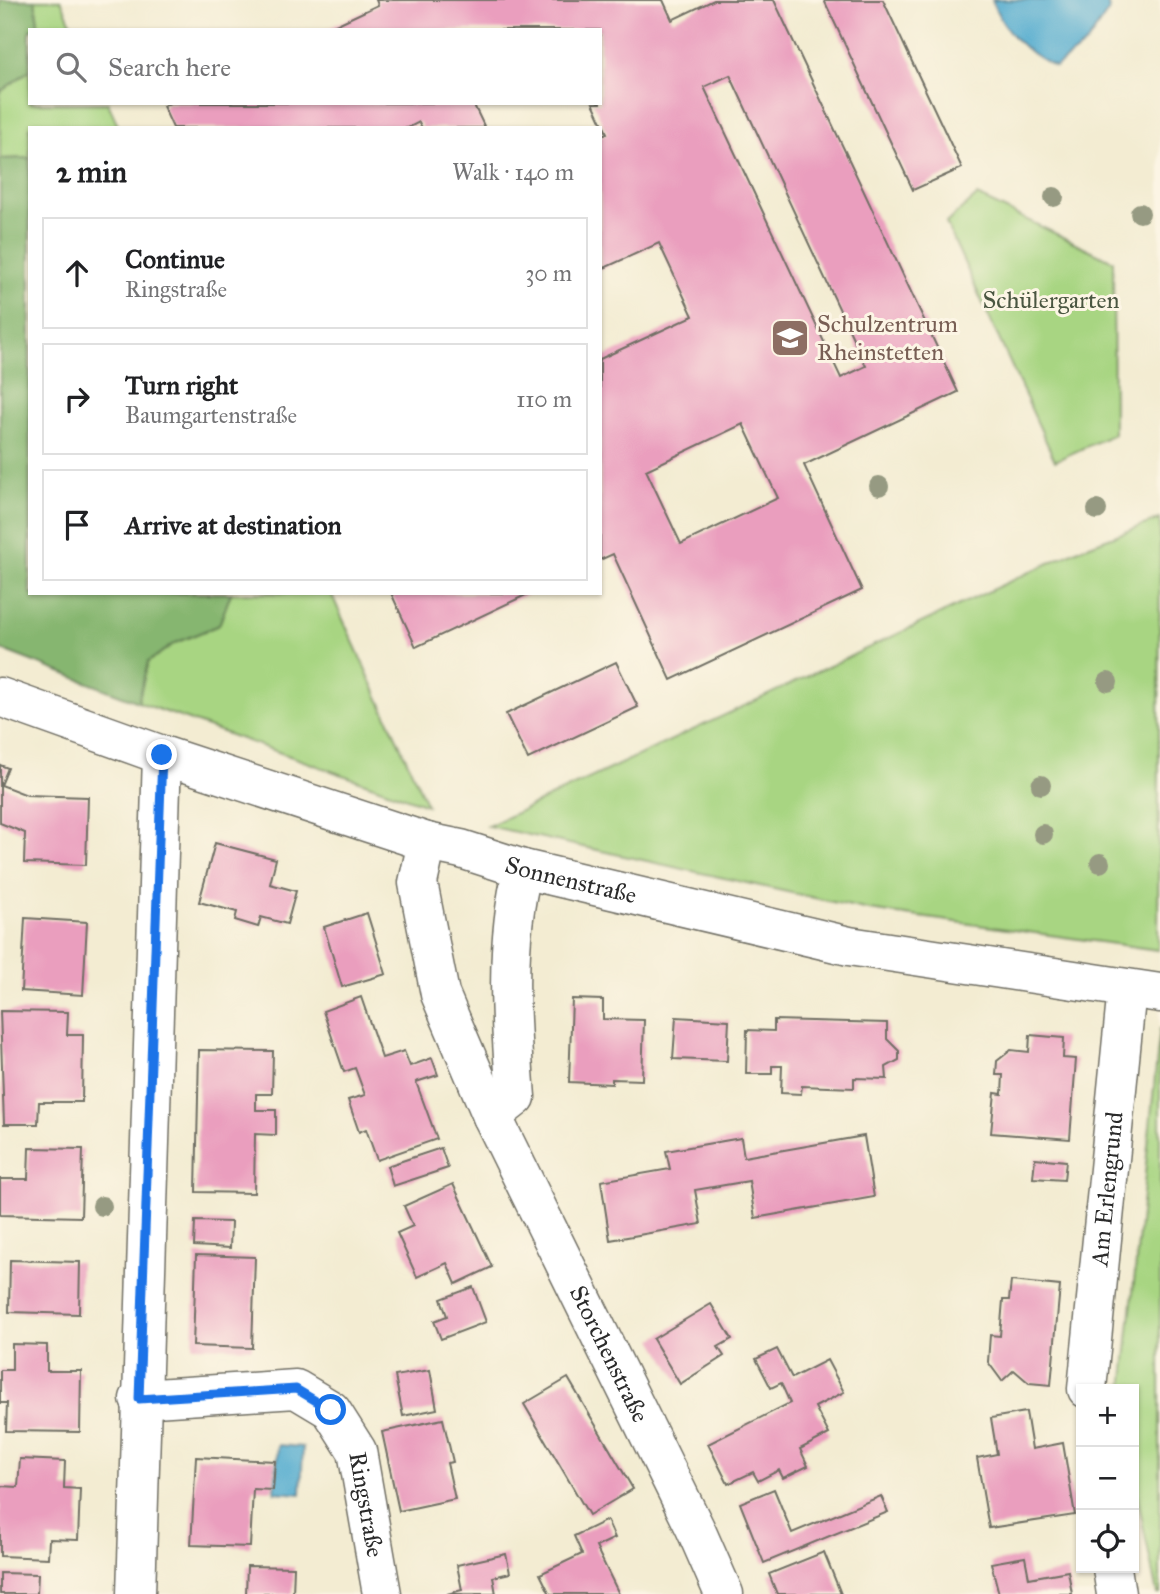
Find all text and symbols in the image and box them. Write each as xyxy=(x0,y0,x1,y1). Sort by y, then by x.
search box xyxy=(28,28,602,105)
icon: search xyxy=(52,48,90,86)
text: Search here xyxy=(108,51,231,83)
text: 2 min xyxy=(56,154,127,190)
text: Walk · 140 m xyxy=(452,158,574,186)
text: Continue xyxy=(125,243,225,275)
icon: ahead xyxy=(58,254,96,292)
text: 30 m xyxy=(525,259,572,287)
text: Ringstraße xyxy=(125,275,227,303)
park label: Schülergarten xyxy=(982,285,1120,315)
place label: Schulzentrum Rheinstetten xyxy=(817,309,958,367)
school or university icon: Schulzentrum Rheinstetten xyxy=(769,317,811,359)
text: Turn right xyxy=(125,369,238,401)
icon: right xyxy=(58,380,96,418)
text: 110 m xyxy=(516,385,572,413)
text: Baumgartenstraße xyxy=(125,401,297,429)
icon: arrive xyxy=(58,506,96,544)
text: Arrive at destination xyxy=(125,509,342,541)
route end xyxy=(146,739,177,770)
street label: Sonnenstraße xyxy=(501,849,639,910)
street label: Am Erlengrund xyxy=(1084,1110,1130,1269)
street label: Storchenstraße xyxy=(563,1281,656,1427)
map controls xyxy=(1076,1384,1139,1573)
button: + xyxy=(1076,1384,1139,1447)
route start xyxy=(315,1394,346,1425)
button: − xyxy=(1076,1447,1139,1510)
street label: Ringstraße xyxy=(342,1449,390,1560)
button: locate xyxy=(1076,1510,1139,1573)

